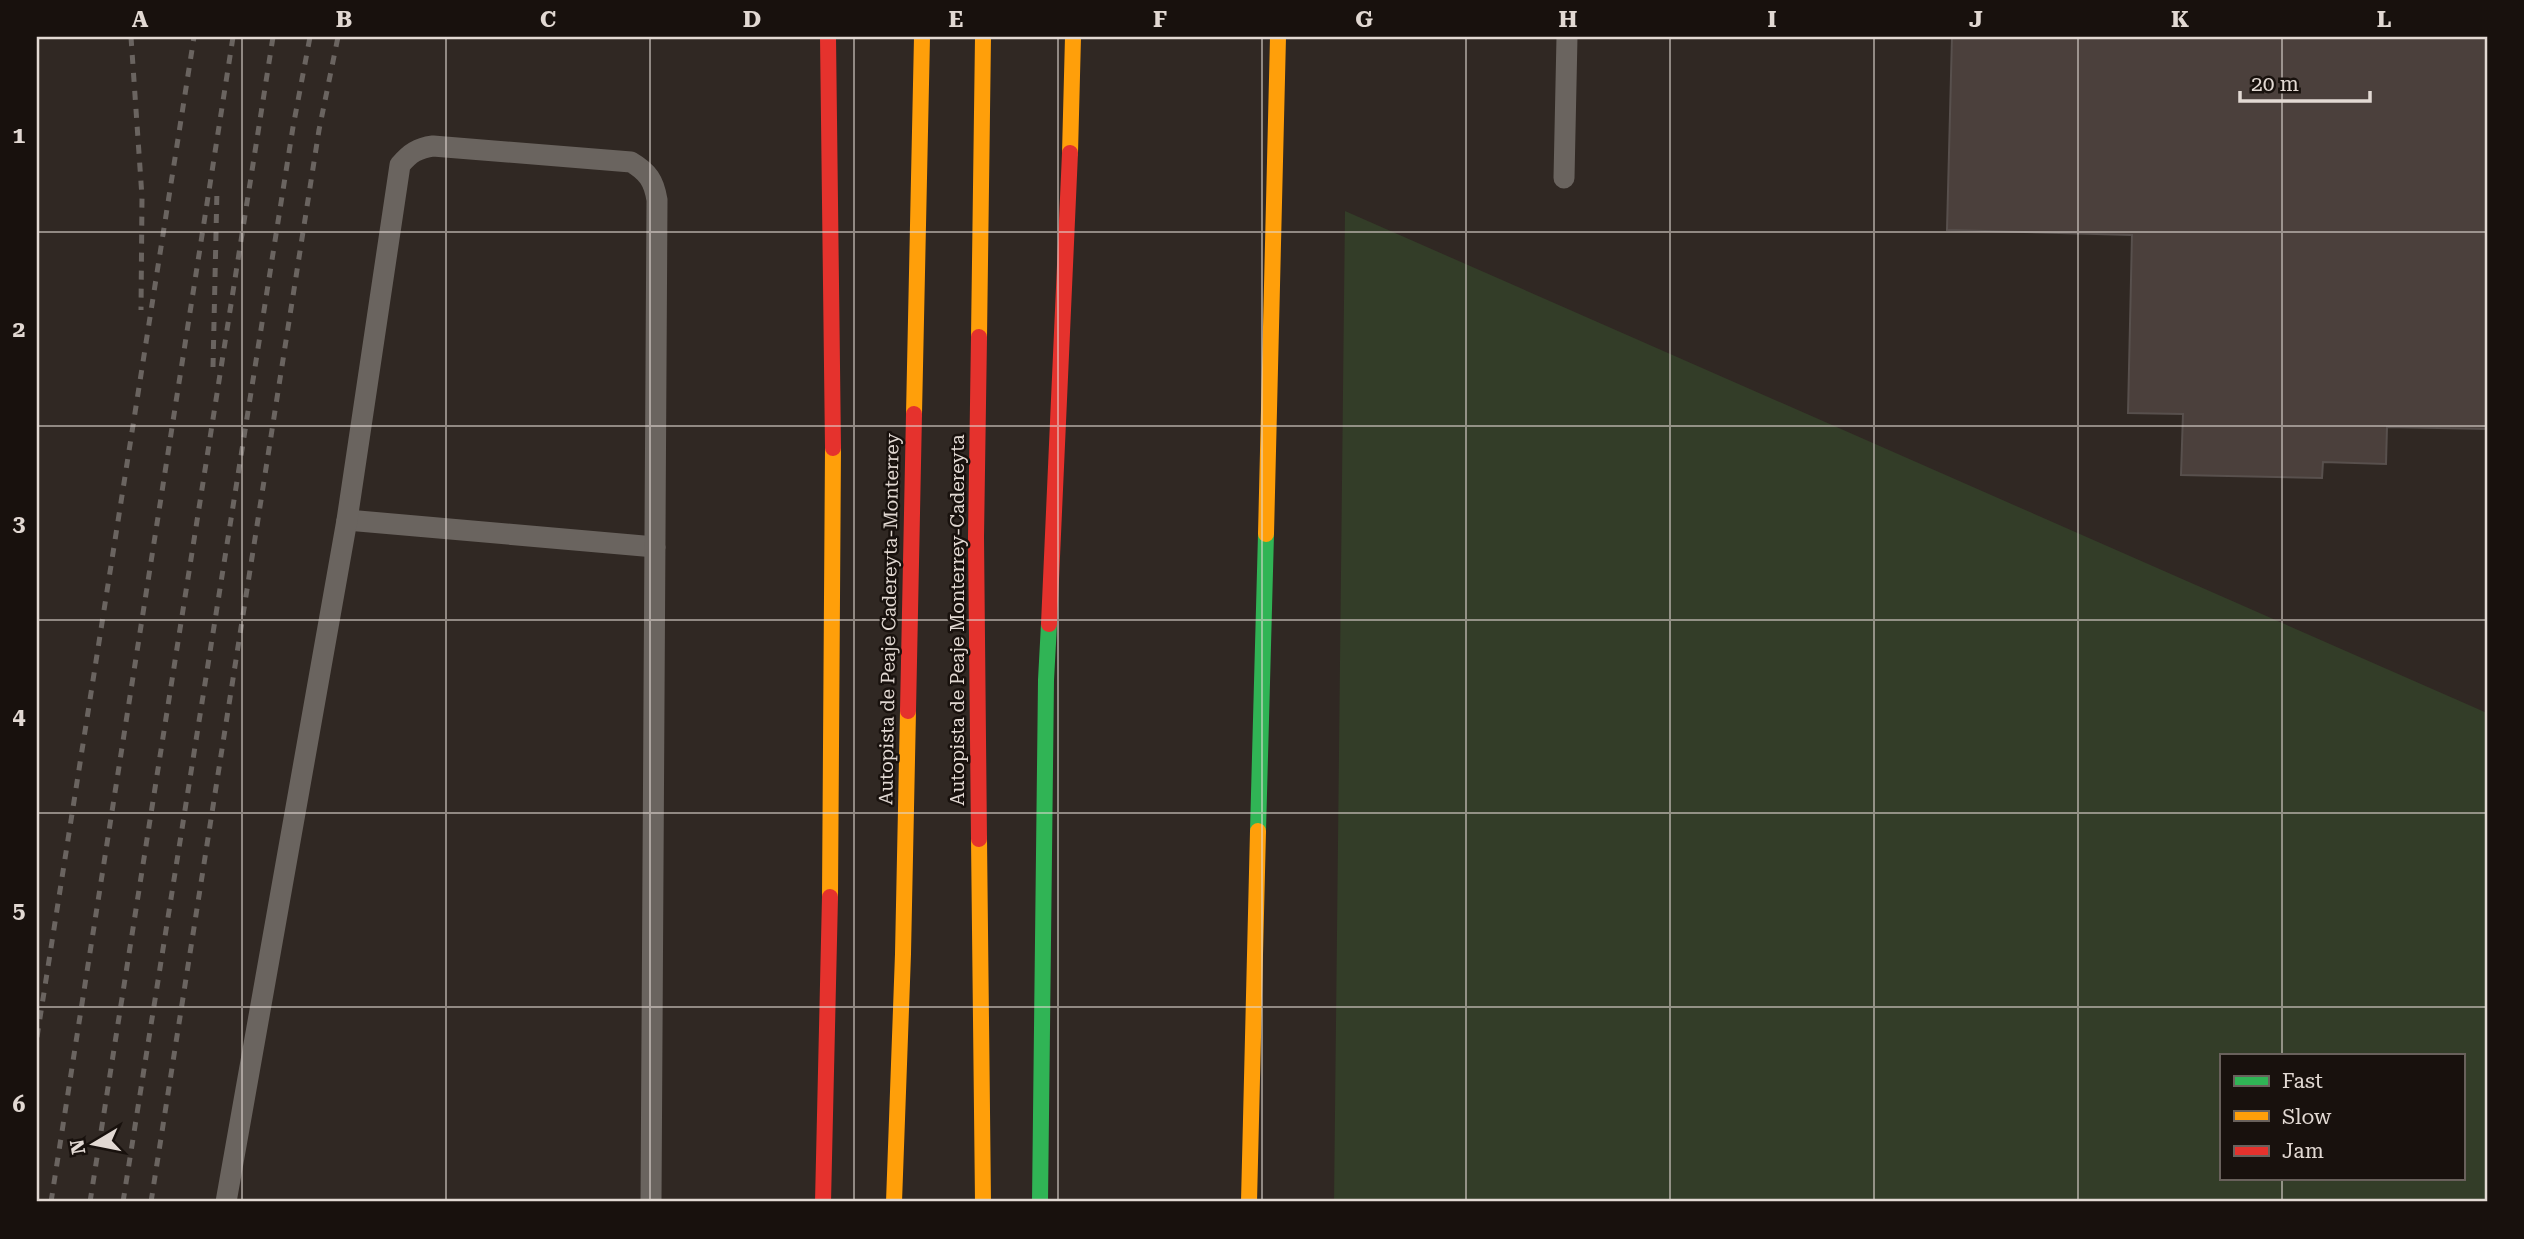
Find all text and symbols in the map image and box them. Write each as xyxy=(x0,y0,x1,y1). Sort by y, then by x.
text: A xyxy=(132,6,149,33)
text: B xyxy=(336,6,352,33)
text: C xyxy=(540,6,556,33)
text: D xyxy=(743,6,761,33)
text: E xyxy=(949,6,963,33)
text: F xyxy=(1153,6,1167,33)
text: G xyxy=(1355,6,1373,33)
text: H xyxy=(1559,6,1578,33)
text: I xyxy=(1767,6,1777,33)
text: J xyxy=(1969,6,1983,33)
text: K xyxy=(2171,6,2189,33)
text: L xyxy=(2377,6,2391,33)
scale bar xyxy=(2240,60,2370,104)
text: 20 m xyxy=(2251,72,2299,96)
text: 1 xyxy=(13,122,26,149)
text: 2 xyxy=(13,316,25,343)
street label: Autopista de Peaje Cadereyta-Monterrey xyxy=(874,432,904,805)
street label: Autopista de Peaje Monterrey-Cadereyta xyxy=(946,434,969,806)
text: 3 xyxy=(13,510,26,537)
text: 4 xyxy=(13,703,26,730)
text: 5 xyxy=(13,897,26,924)
legend xyxy=(2220,1054,2464,1180)
text: Fast xyxy=(2282,1069,2323,1093)
text: 6 xyxy=(13,1091,26,1118)
text: Slow xyxy=(2282,1105,2332,1129)
north arrow xyxy=(60,1110,130,1180)
text: N xyxy=(65,1137,90,1156)
text: Jam xyxy=(2282,1139,2324,1163)

